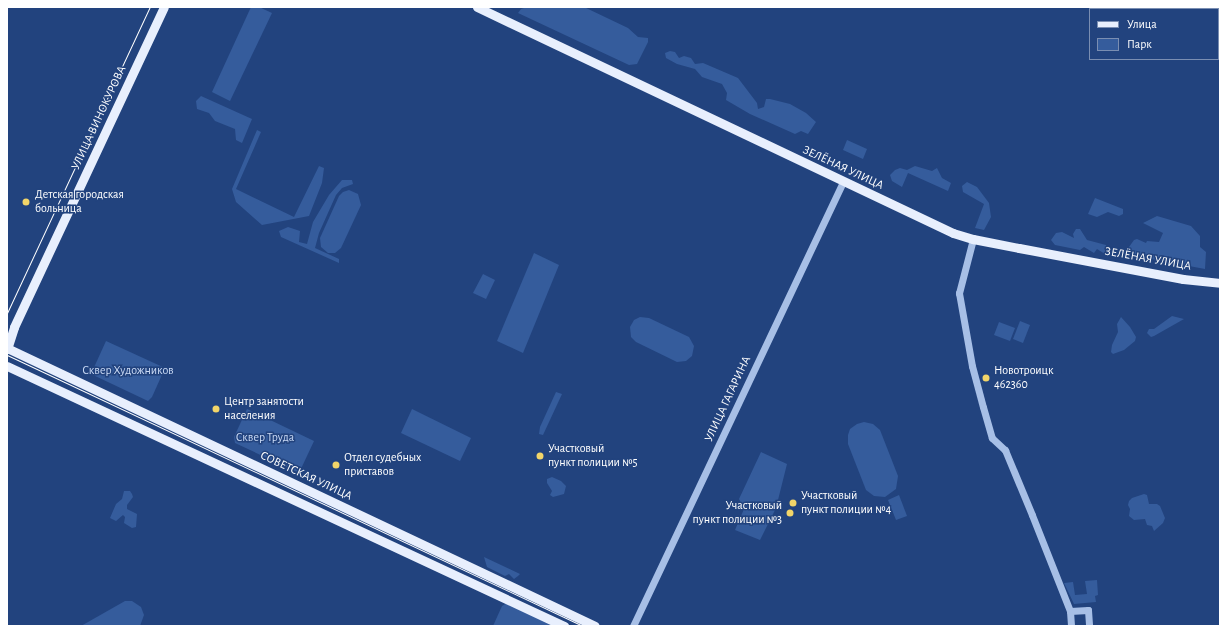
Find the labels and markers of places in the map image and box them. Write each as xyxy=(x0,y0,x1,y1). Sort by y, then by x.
place label: Детская городская больница xyxy=(35,188,124,216)
marker: Детская городская больница xyxy=(20,196,32,208)
place label: Новотроицк 462360 xyxy=(994,364,1053,392)
marker: Новотроицк 462360 xyxy=(981,373,991,383)
place label: Центр занятости населения xyxy=(224,395,304,423)
marker: Центр занятости населения xyxy=(211,404,221,414)
place label: Участковый пункт полиции №5 xyxy=(548,442,637,470)
place label: Отдел судебных приставов xyxy=(344,451,421,479)
marker: Участковый пункт полиции №5 xyxy=(535,451,545,461)
marker: Отдел судебных приставов xyxy=(331,460,341,470)
place label: Участковый пункт полиции №4 xyxy=(801,489,891,517)
marker: Участковый пункт полиции №4 xyxy=(788,498,798,508)
place label: Участковый пункт полиции №3 xyxy=(693,499,782,527)
marker: Участковый пункт полиции №3 xyxy=(785,508,795,518)

